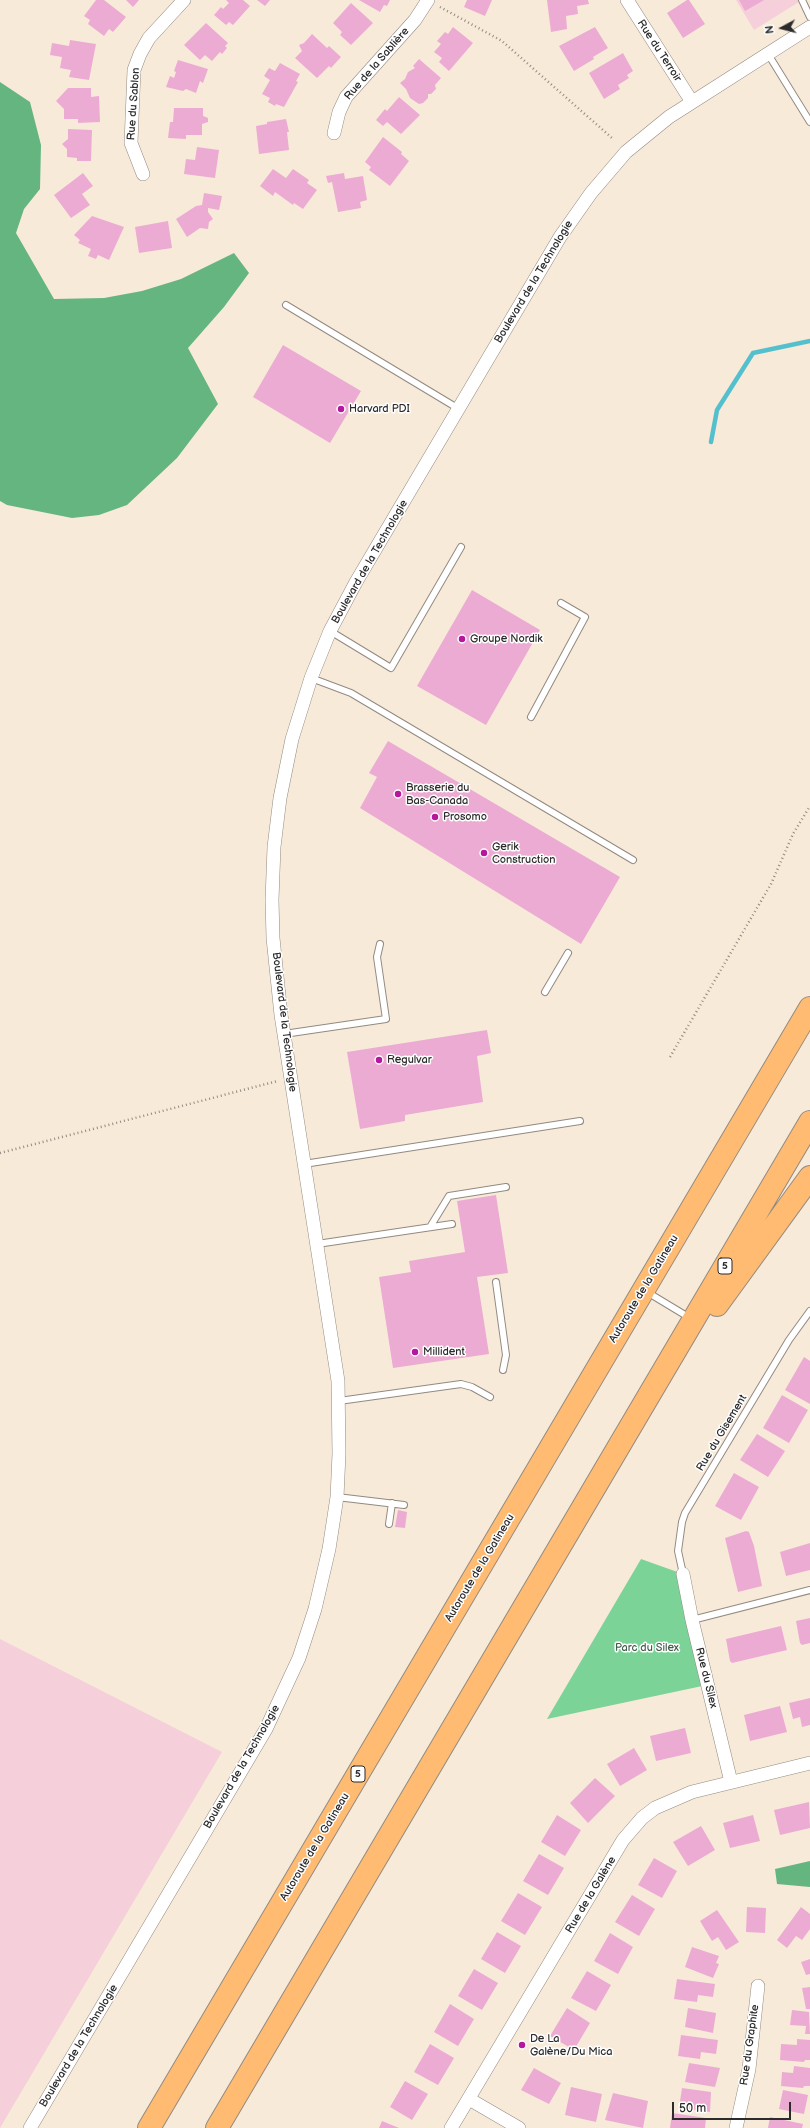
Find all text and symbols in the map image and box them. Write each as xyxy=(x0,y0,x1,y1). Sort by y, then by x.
north arrow xyxy=(762,8,802,48)
street label: Rue du Terroir xyxy=(634,17,684,85)
street label: Rue de la Sablière xyxy=(342,25,412,103)
text: N xyxy=(763,25,777,34)
street label: Rue du Sablon xyxy=(125,67,143,141)
street label: Boulevard de la Technologie xyxy=(492,218,576,346)
place label: Harvard PDI xyxy=(349,402,410,416)
marker: Harvard PDI xyxy=(336,404,346,414)
street label: Boulevard de la Technologie xyxy=(329,498,411,626)
place label: Groupe Nordik xyxy=(470,632,543,646)
marker: Groupe Nordik xyxy=(457,634,467,644)
place label: Brasserie du Bas-Canada xyxy=(406,781,469,807)
marker: Brasserie du Bas-Canada xyxy=(393,789,403,799)
place label: Prosomo xyxy=(443,810,487,824)
marker: Prosomo xyxy=(430,812,440,822)
place label: Gerik Construction xyxy=(492,840,555,866)
marker: Gerik Construction xyxy=(479,848,489,858)
street label: Boulevard de la Technologie xyxy=(269,951,299,1093)
place label: Regulvar xyxy=(387,1053,432,1067)
marker: Regulvar xyxy=(374,1055,384,1065)
street label: Autoroute de la Gatineau xyxy=(607,1233,681,1345)
road number: 5 xyxy=(718,1258,732,1274)
place label: Millident xyxy=(423,1345,465,1359)
marker: Millident xyxy=(410,1347,420,1357)
street label: Rue du Gisement xyxy=(694,1392,750,1474)
street label: Autoroute de la Gatineau xyxy=(443,1512,517,1624)
park label: Parc du Silex xyxy=(615,1641,679,1655)
street label: Rue du Silex xyxy=(692,1646,720,1710)
street label: Boulevard de la Technologie xyxy=(201,1703,283,1831)
road number: 5 xyxy=(351,1766,365,1782)
street label: Autoroute de la Gatineau xyxy=(278,1791,352,1903)
street label: Rue de la Galène xyxy=(563,1854,619,1936)
street label: Boulevard de la Technologie xyxy=(37,1982,121,2110)
street label: Rue du Graphite xyxy=(738,2004,762,2086)
place label: De La Galène/Du Mica xyxy=(530,2032,612,2058)
marker: De La Galène/Du Mica xyxy=(517,2040,527,2050)
scale bar xyxy=(674,2094,793,2120)
text: 50 m xyxy=(679,2101,706,2116)

